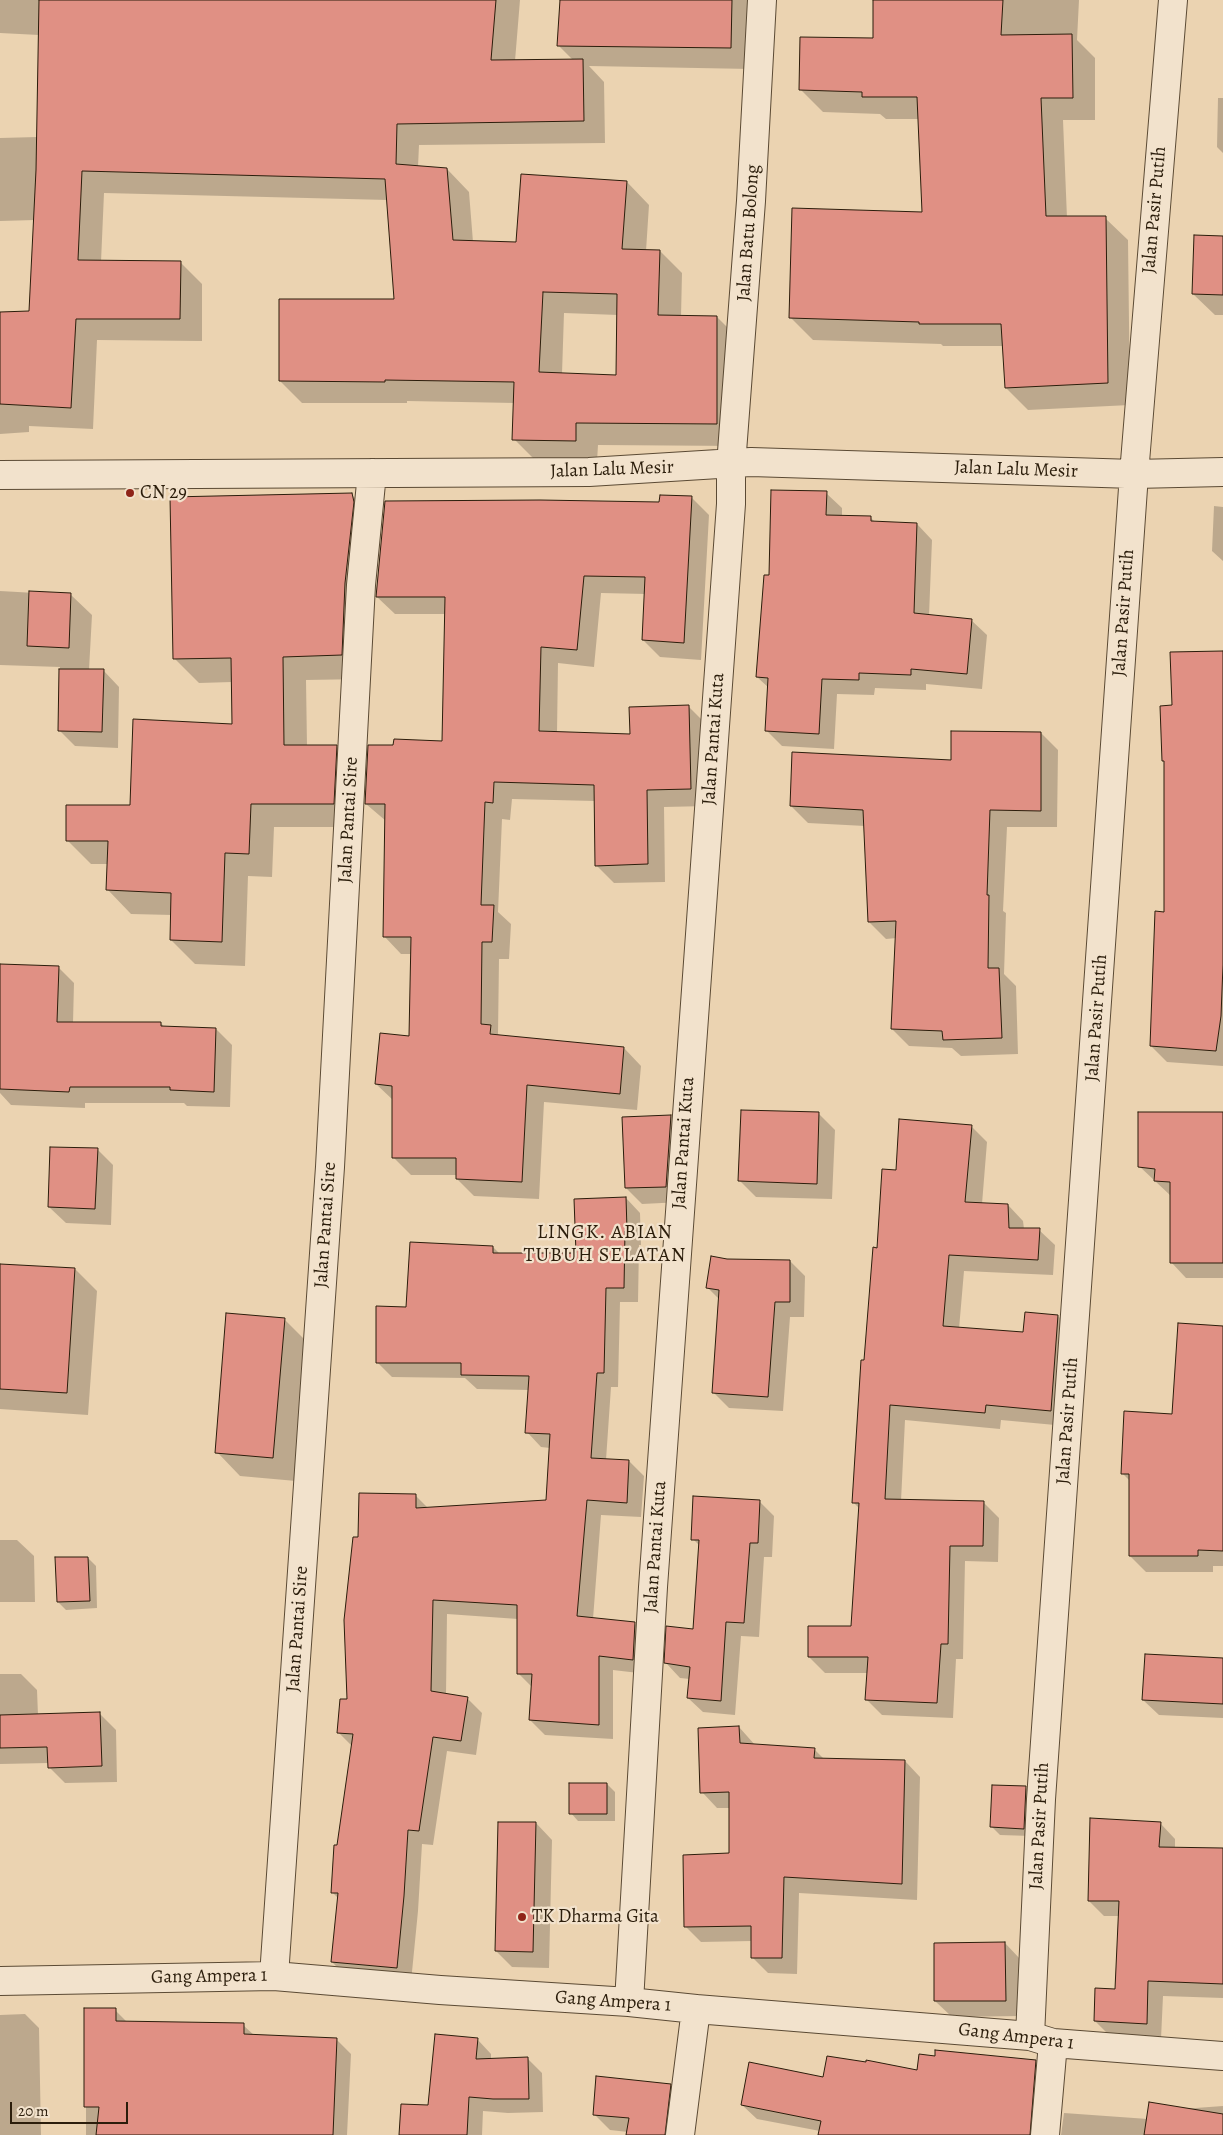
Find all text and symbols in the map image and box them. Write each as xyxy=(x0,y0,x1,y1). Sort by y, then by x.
street label: Jalan Pasir Putih xyxy=(1138,145,1172,275)
street label: Jalan Batu Bolong xyxy=(733,164,765,302)
street label: Jalan Lalu Mesir xyxy=(550,456,674,484)
street label: Jalan Lalu Mesir xyxy=(954,456,1078,484)
place label: CN 29 xyxy=(140,482,187,504)
marker: CN 29 xyxy=(124,487,136,499)
street label: Jalan Pasir Putih xyxy=(1108,549,1140,677)
street label: Jalan Pantai Kuta xyxy=(698,672,730,806)
street label: Jalan Pantai Sire xyxy=(334,756,364,884)
street label: Jalan Pasir Putih xyxy=(1081,954,1113,1082)
street label: Jalan Pantai Kuta xyxy=(668,1076,700,1210)
street label: Jalan Pantai Sire xyxy=(310,1161,342,1289)
district label: LINGK. ABIAN TUBUH SELATAN xyxy=(522,1221,688,1268)
street label: Jalan Pasir Putih xyxy=(1052,1357,1084,1485)
street label: Jalan Pantai Kuta xyxy=(640,1480,672,1614)
street label: Jalan Pantai Sire xyxy=(282,1565,314,1693)
street label: Jalan Pasir Putih xyxy=(1025,1762,1055,1890)
place label: TK Dharma Gita xyxy=(532,1906,659,1928)
marker: TK Dharma Gita xyxy=(516,1911,528,1923)
street label: Gang Ampera 1 xyxy=(151,1965,267,1989)
street label: Gang Ampera 1 xyxy=(554,1987,672,2017)
street label: Gang Ampera 1 xyxy=(957,2019,1075,2055)
scale bar xyxy=(12,2092,130,2124)
text: 20 m xyxy=(18,2101,49,2121)

